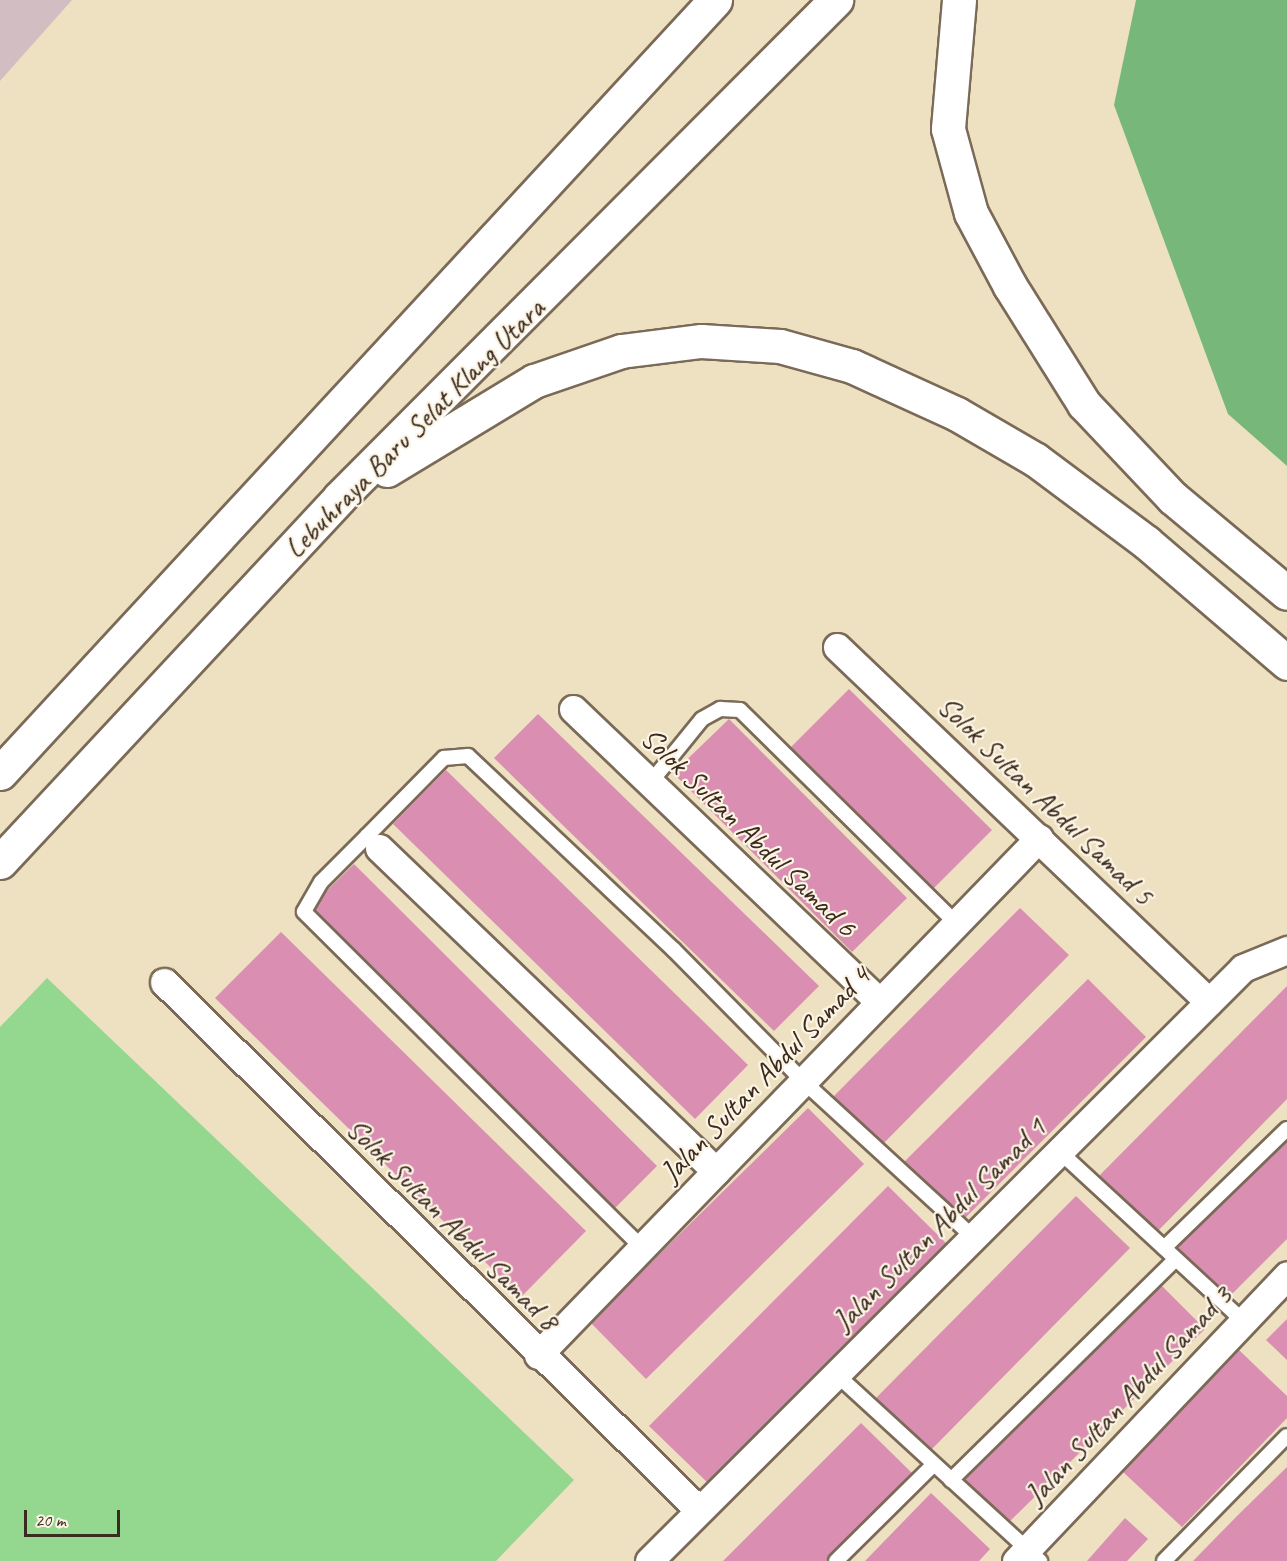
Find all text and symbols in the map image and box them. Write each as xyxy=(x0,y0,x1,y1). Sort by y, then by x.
street label: Lebuhraya Baru Selat Klang Utara xyxy=(275,289,553,567)
street label: Solok Sultan Abdul Samad 5 xyxy=(931,688,1161,912)
street label: Solok Sultan Abdul Samad 6 xyxy=(634,720,864,944)
street label: Jalan Sultan Abdul Samad 4 xyxy=(653,959,877,1189)
street label: Jalan Sultan Abdul Samad 1 xyxy=(825,1110,1053,1338)
street label: Solok Sultan Abdul Samad 8 xyxy=(340,1111,566,1337)
street label: Jalan Sultan Abdul Samad 3 xyxy=(1018,1278,1238,1512)
scale bar xyxy=(27,1498,123,1536)
text: 20 m xyxy=(35,1509,66,1531)

